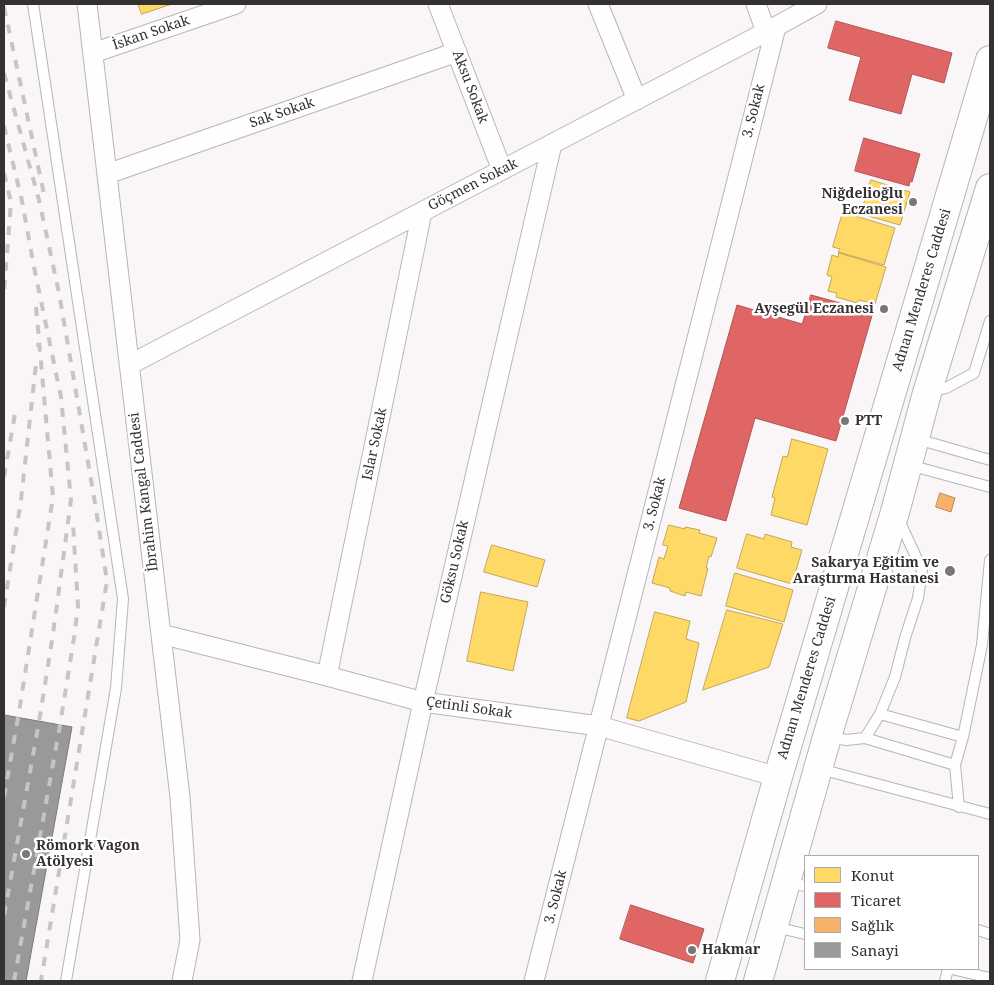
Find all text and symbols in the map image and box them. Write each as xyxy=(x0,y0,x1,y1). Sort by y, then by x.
street label: İskan Sokak xyxy=(110,12,192,54)
street label: Aksu Sokak xyxy=(448,48,492,126)
street label: 3. Sokak xyxy=(739,82,769,140)
street label: Sak Sokak xyxy=(247,94,317,132)
street label: Göçmen Sokak xyxy=(425,155,521,215)
place label: Niğdelioğlu Eczanesi xyxy=(822,186,903,218)
marker: Niğdelioğlu Eczanesi xyxy=(907,196,919,208)
street label: Adnan Menderes Caddesi xyxy=(889,206,955,374)
place label: Ayşegül Eczanesi xyxy=(754,301,874,317)
marker: Ayşegül Eczanesi xyxy=(878,303,890,315)
street label: Islar Sokak xyxy=(359,406,391,482)
street label: İbrahim Kangal Caddesi xyxy=(126,411,162,573)
place label: PTT xyxy=(855,413,882,429)
marker: PTT xyxy=(839,415,851,427)
street label: 3. Sokak xyxy=(640,475,670,533)
street label: Göksu Sokak xyxy=(437,519,473,605)
place label: Sakarya Eğitim ve Araştırma Hastanesi xyxy=(793,555,939,588)
marker: Sakarya Eğitim ve Araştırma Hastanesi xyxy=(943,564,957,578)
street label: Adnan Menderes Caddesi xyxy=(774,594,840,762)
street label: Çetinli Sokak xyxy=(425,694,513,722)
place label: Römork Vagon Atölyesi xyxy=(36,838,140,870)
marker: Römork Vagon Atölyesi xyxy=(20,848,32,860)
legend xyxy=(804,855,979,970)
text: Konut xyxy=(851,865,894,885)
street label: 3. Sokak xyxy=(541,868,571,926)
text: Ticaret xyxy=(851,890,901,910)
text: Sağlık xyxy=(851,915,894,935)
text: Sanayi xyxy=(851,940,899,960)
place label: Hakmar xyxy=(702,942,760,958)
marker: Hakmar xyxy=(686,944,698,956)

